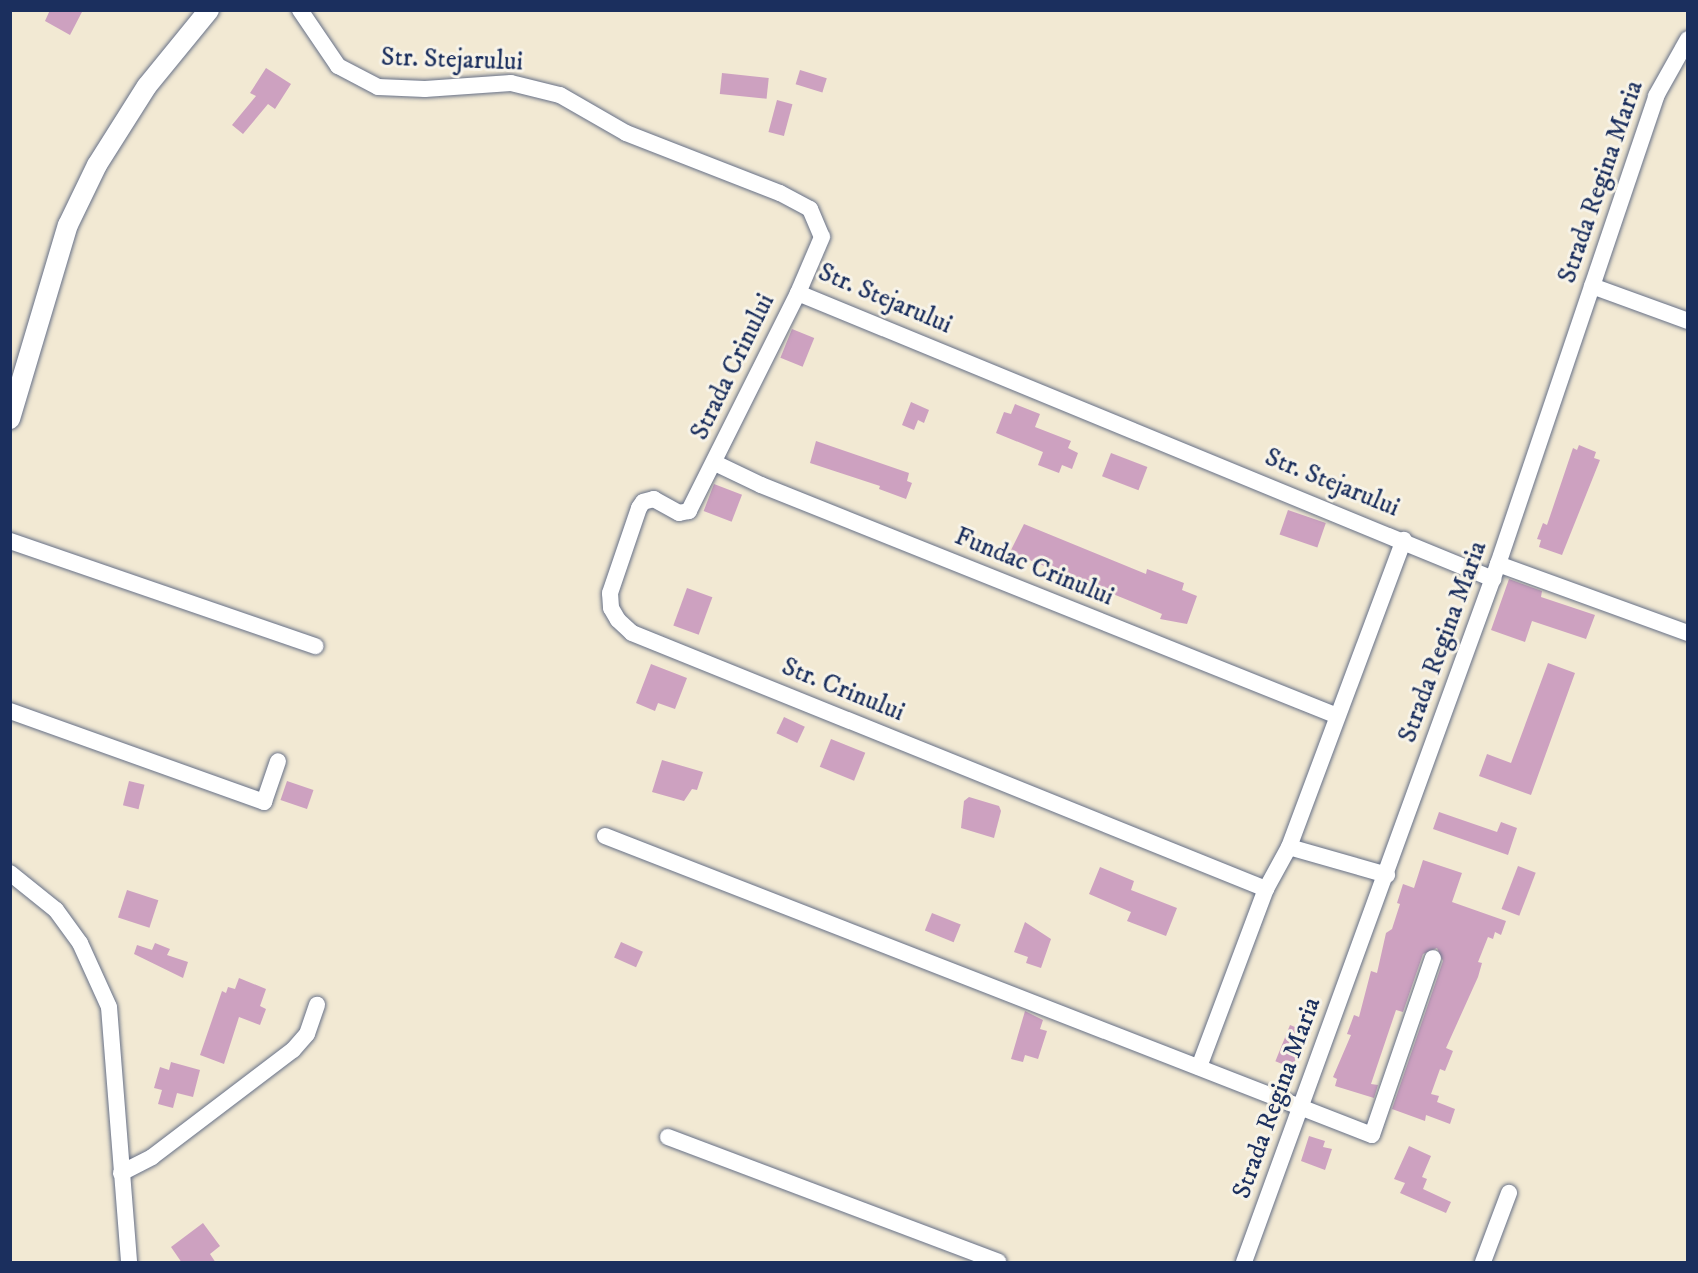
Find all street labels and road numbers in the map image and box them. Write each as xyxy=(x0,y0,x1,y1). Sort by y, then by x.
street label: Str. Stejarului xyxy=(380,42,524,78)
street label: Strada Regina Maria xyxy=(1552,77,1650,287)
street label: Str. Stejarului xyxy=(813,257,957,341)
street label: Strada Crinului xyxy=(684,289,782,445)
street label: Str. Stejarului xyxy=(1260,442,1404,524)
street label: Fundac Crinului xyxy=(950,521,1118,613)
street label: Strada Regina Maria xyxy=(1392,537,1494,747)
street label: Str. Crinului xyxy=(777,651,909,729)
street label: Strada Regina Maria xyxy=(1226,993,1328,1203)

